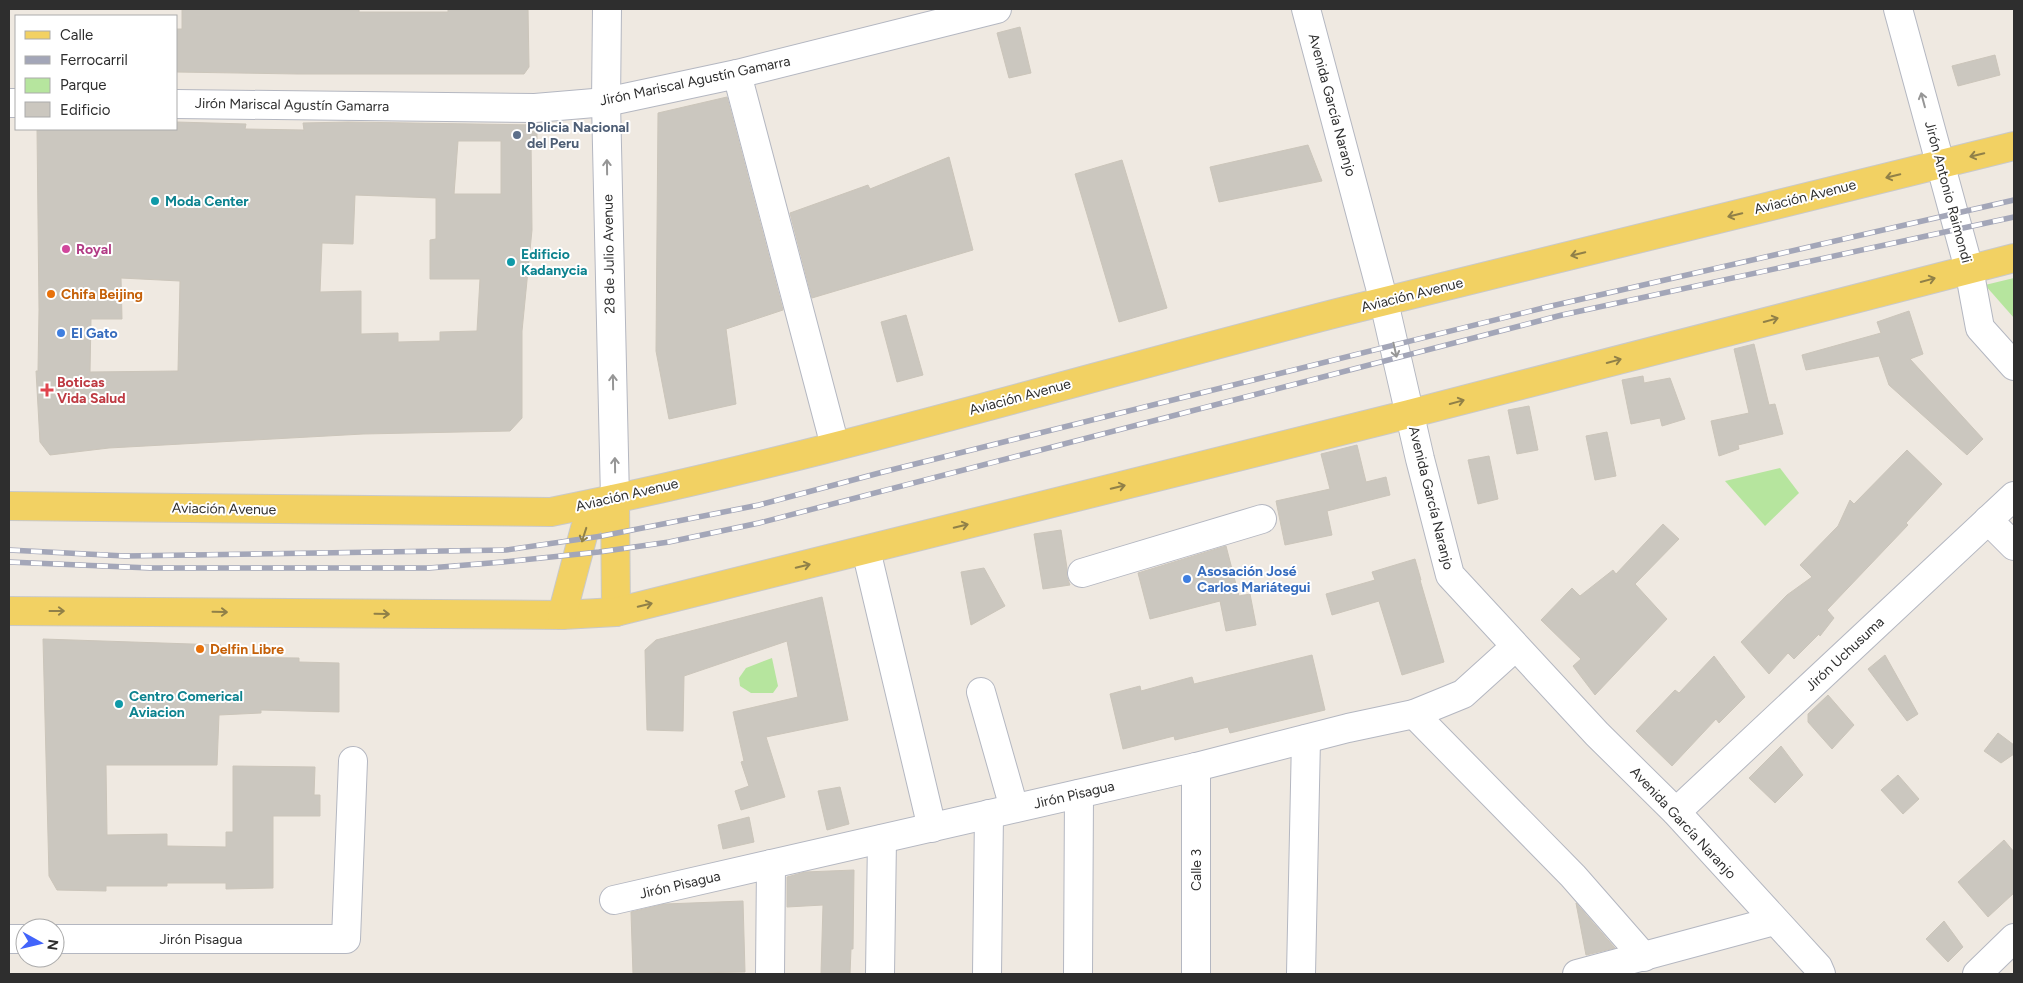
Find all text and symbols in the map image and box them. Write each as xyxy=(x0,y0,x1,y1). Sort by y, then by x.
legend xyxy=(15,15,178,130)
text: Calle xyxy=(60,26,93,44)
street label: Avenida García Naranjo xyxy=(1305,32,1359,178)
text: Ferrocarril xyxy=(60,51,128,69)
street label: Jirón Mariscal Agustín Gamarra xyxy=(598,52,792,110)
text: Parque xyxy=(60,76,107,94)
one-way arrow xyxy=(1918,93,1928,109)
street label: Jirón Mariscal Agustín Gamarra xyxy=(195,95,389,115)
text: Edificio xyxy=(60,101,111,119)
place label: Policia Nacional del Peru xyxy=(527,119,629,152)
street label: Jirón Antonio Raimondi xyxy=(1921,119,1975,265)
marker: Policia Nacional del Peru xyxy=(511,129,523,141)
one-way arrow xyxy=(1970,151,1986,160)
one-way arrow xyxy=(603,159,612,175)
one-way arrow xyxy=(1886,172,1902,181)
street label: Aviación Avenue xyxy=(1752,176,1858,218)
place label: Moda Center xyxy=(165,193,249,210)
street label: 28 de Julio Avenue xyxy=(599,194,619,314)
marker: Moda Center xyxy=(149,195,161,207)
one-way arrow xyxy=(1728,211,1744,220)
place label: Royal xyxy=(76,241,112,258)
marker: Royal xyxy=(60,243,72,255)
place label: Edificio Kadanycia xyxy=(521,246,588,279)
one-way arrow xyxy=(1570,250,1586,259)
marker: Edificio Kadanycia xyxy=(505,256,517,268)
street label: Aviación Avenue xyxy=(1359,274,1465,316)
one-way arrow xyxy=(1920,274,1936,284)
place label: Chifa Beijing xyxy=(61,286,143,303)
marker: Chifa Beijing xyxy=(45,288,57,300)
one-way arrow xyxy=(1763,315,1779,325)
place label: El Gato xyxy=(71,325,118,342)
marker: El Gato xyxy=(55,327,67,339)
one-way arrow xyxy=(1391,341,1400,357)
one-way arrow xyxy=(1605,356,1621,365)
place label: Boticas Vida Salud xyxy=(57,374,126,407)
one-way arrow xyxy=(608,374,617,390)
street label: Aviación Avenue xyxy=(967,375,1073,419)
marker: Boticas Vida Salud xyxy=(41,384,53,396)
one-way arrow xyxy=(1448,397,1464,406)
street label: Avenida García Naranjo xyxy=(1405,424,1457,572)
one-way arrow xyxy=(610,457,619,473)
street label: Aviación Avenue xyxy=(574,475,680,515)
one-way arrow xyxy=(1110,482,1126,491)
street label: Aviación Avenue xyxy=(172,500,277,518)
one-way arrow xyxy=(952,521,968,530)
one-way arrow xyxy=(578,527,588,543)
one-way arrow xyxy=(794,561,810,570)
place label: Asosación José Carlos Mariátegui xyxy=(1197,563,1310,596)
marker: Asosación José Carlos Mariátegui xyxy=(1181,573,1193,585)
one-way arrow xyxy=(637,600,653,609)
one-way arrow xyxy=(49,606,65,616)
one-way arrow xyxy=(212,607,228,617)
one-way arrow xyxy=(374,609,390,619)
street label: Jirón Uchusuma xyxy=(1802,613,1888,695)
place label: Delfin Libre xyxy=(210,641,284,658)
marker: Delfin Libre xyxy=(194,643,206,655)
place label: Centro Comerical Aviacion xyxy=(129,688,243,721)
marker: Centro Comerical Aviacion xyxy=(113,698,125,710)
street label: Avenida García Naranjo xyxy=(1627,763,1739,883)
street label: Jirón Pisagua xyxy=(1032,777,1116,813)
street label: Calle 3 xyxy=(1188,849,1205,891)
street label: Jirón Pisagua xyxy=(638,867,722,903)
north arrow xyxy=(15,918,65,968)
street label: Jirón Pisagua xyxy=(160,931,242,948)
text: N xyxy=(43,938,62,951)

